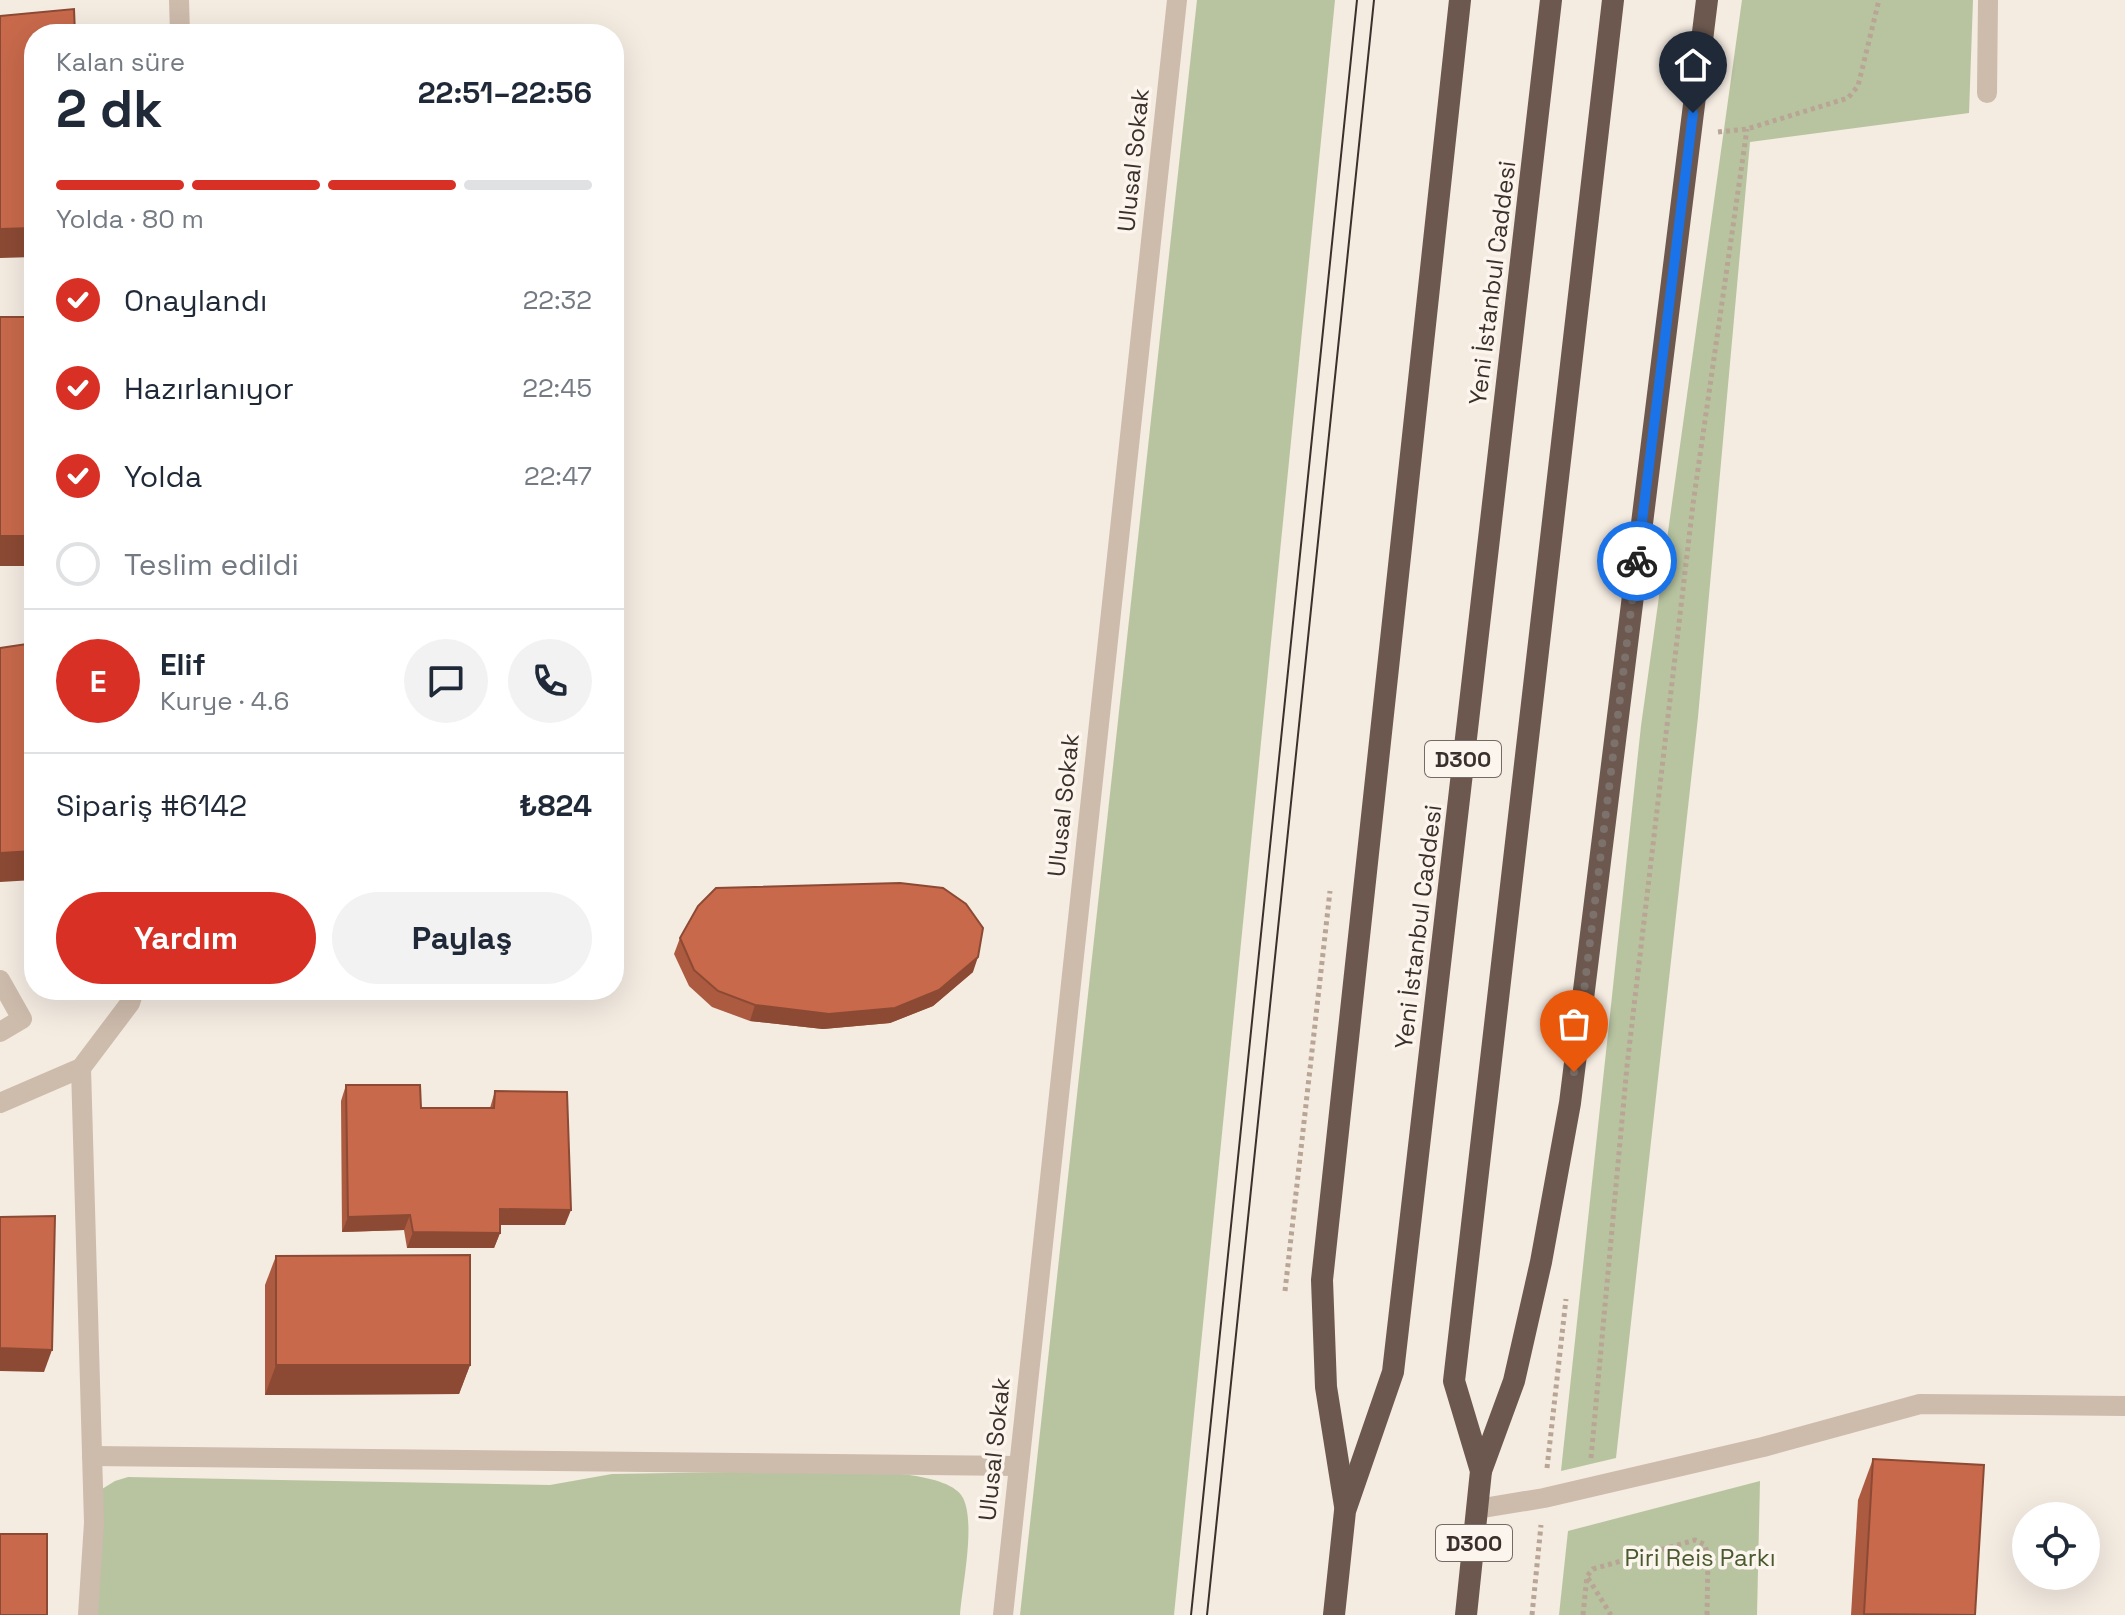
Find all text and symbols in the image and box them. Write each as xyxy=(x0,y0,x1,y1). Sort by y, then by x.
pin xyxy=(1659,31,1727,113)
icon: home xyxy=(1671,43,1715,87)
text: Kalan süre xyxy=(56,45,185,79)
text: 22:51–22:56 xyxy=(418,73,592,112)
text: 2 dk xyxy=(56,76,163,142)
street label: Ulusal Sokak xyxy=(1110,87,1156,233)
street label: Yeni İstanbul Caddesi xyxy=(1462,159,1522,407)
text: Yolda · 80 m xyxy=(56,202,204,236)
icon: check xyxy=(56,278,100,322)
text: Onaylandı xyxy=(124,281,267,320)
text: 22:32 xyxy=(523,283,592,317)
icon: check xyxy=(56,366,100,410)
text: Hazırlanıyor xyxy=(124,369,294,408)
text: 22:45 xyxy=(522,371,592,405)
icon: check xyxy=(56,454,100,498)
text: Yolda xyxy=(124,457,202,496)
text: 22:47 xyxy=(524,459,592,493)
courier xyxy=(1597,521,1677,601)
icon: bike xyxy=(1615,539,1659,583)
text: Teslim edildi xyxy=(124,545,299,584)
button: chat xyxy=(404,639,488,723)
button: phone xyxy=(508,639,592,723)
text: Elif xyxy=(160,645,206,684)
text: E xyxy=(90,662,106,701)
text: Kurye · 4.6 xyxy=(160,684,289,718)
street label: Ulusal Sokak xyxy=(1040,732,1086,878)
road number: D300 xyxy=(1425,741,1501,777)
text: Sipariş #6142 xyxy=(56,786,247,825)
text: ₺824 xyxy=(519,786,592,825)
street label: Yeni İstanbul Caddesi xyxy=(1388,803,1448,1051)
button: Yardım xyxy=(56,892,316,984)
button: Paylaş xyxy=(332,892,592,984)
pin xyxy=(1540,990,1608,1072)
icon: bag xyxy=(1552,1002,1596,1046)
street label: Ulusal Sokak xyxy=(971,1376,1017,1522)
map controls xyxy=(2012,1502,2100,1590)
button: locate xyxy=(2012,1502,2100,1590)
road number: D300 xyxy=(1436,1525,1512,1561)
park label: Piri Reis Parkı xyxy=(1624,1542,1776,1573)

